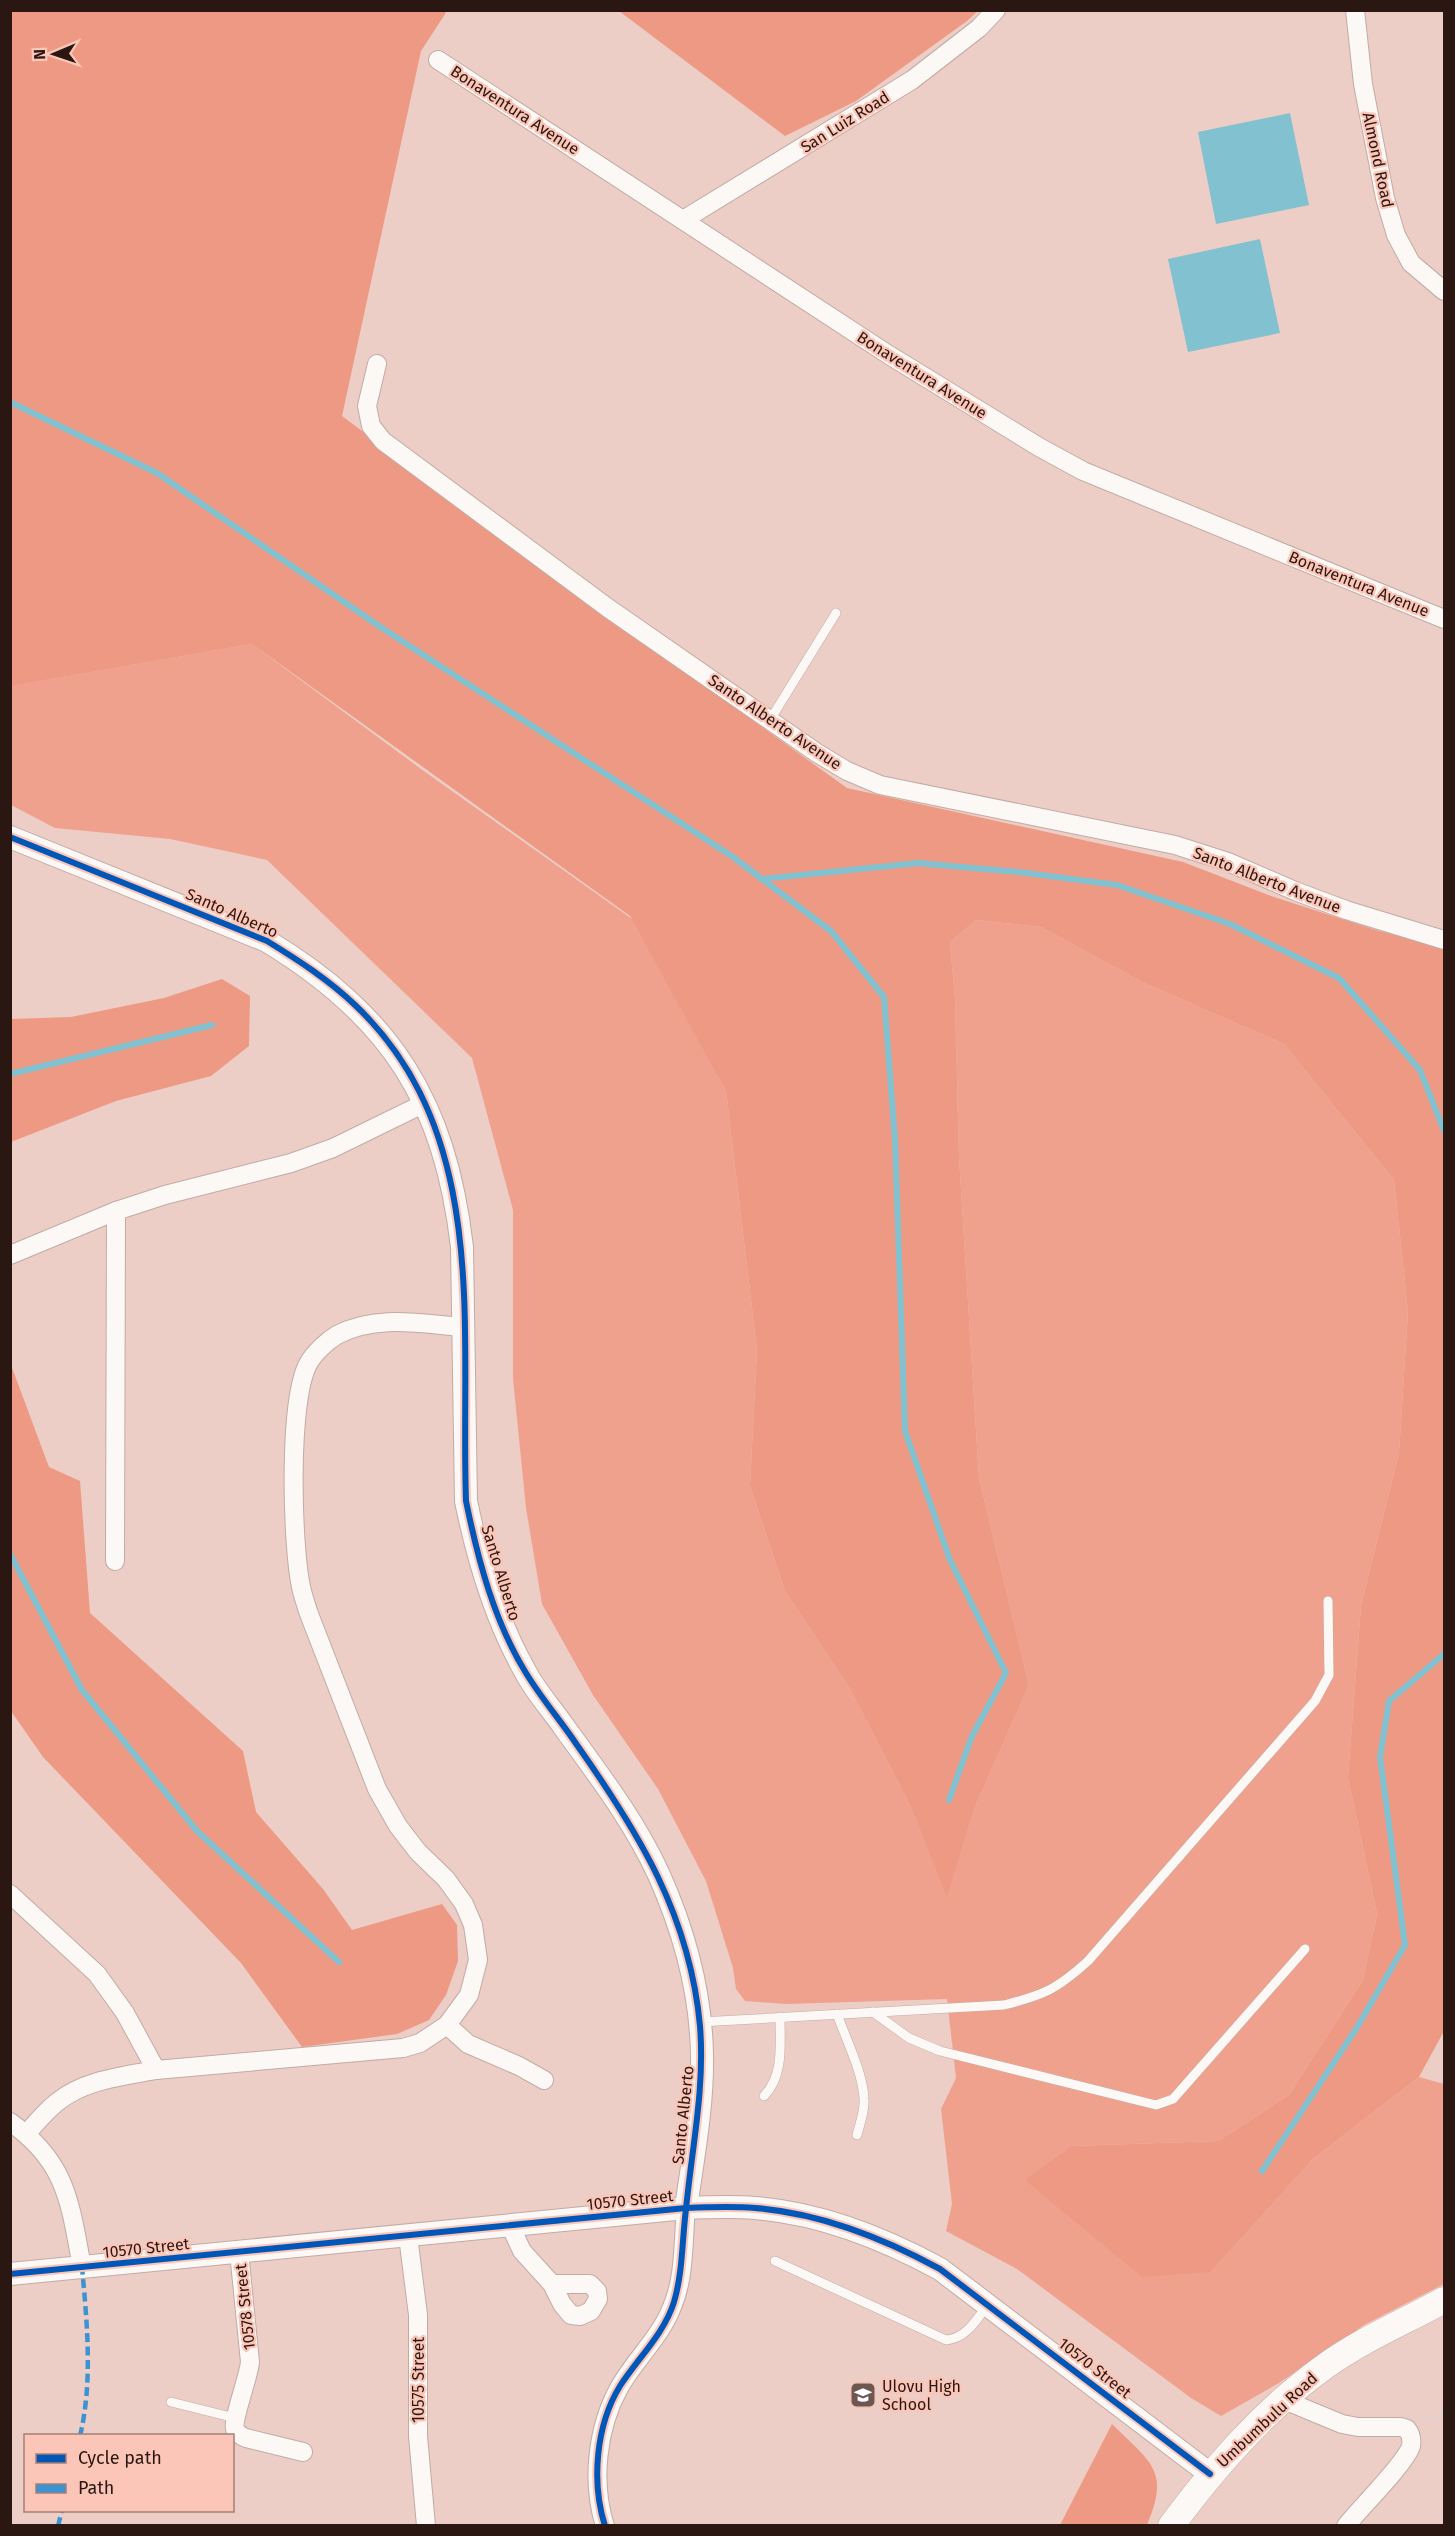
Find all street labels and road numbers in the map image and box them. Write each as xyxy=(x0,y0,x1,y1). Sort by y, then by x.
street label: Bonaventura Avenue xyxy=(447,61,583,159)
street label: San Luiz Road xyxy=(797,87,893,157)
street label: Almond Road xyxy=(1359,111,1397,209)
street label: Bonaventura Avenue xyxy=(854,327,990,423)
street label: Bonaventura Avenue xyxy=(1286,547,1432,621)
street label: Santo Alberto Avenue xyxy=(705,670,845,774)
street label: Santo Alberto Avenue xyxy=(1191,843,1343,917)
street label: Santo Alberto xyxy=(183,884,281,942)
street label: Santo Alberto xyxy=(477,1523,525,1623)
street label: Santo Alberto xyxy=(668,2065,698,2165)
street label: 10570 Street xyxy=(586,2186,674,2214)
street label: 10570 Street xyxy=(102,2234,190,2262)
street label: 10578 Street xyxy=(231,2263,259,2351)
street label: 10570 Street xyxy=(1055,2334,1135,2402)
street label: 10575 Street xyxy=(409,2337,428,2423)
street label: Umbumbulu Road xyxy=(1213,2368,1321,2472)

